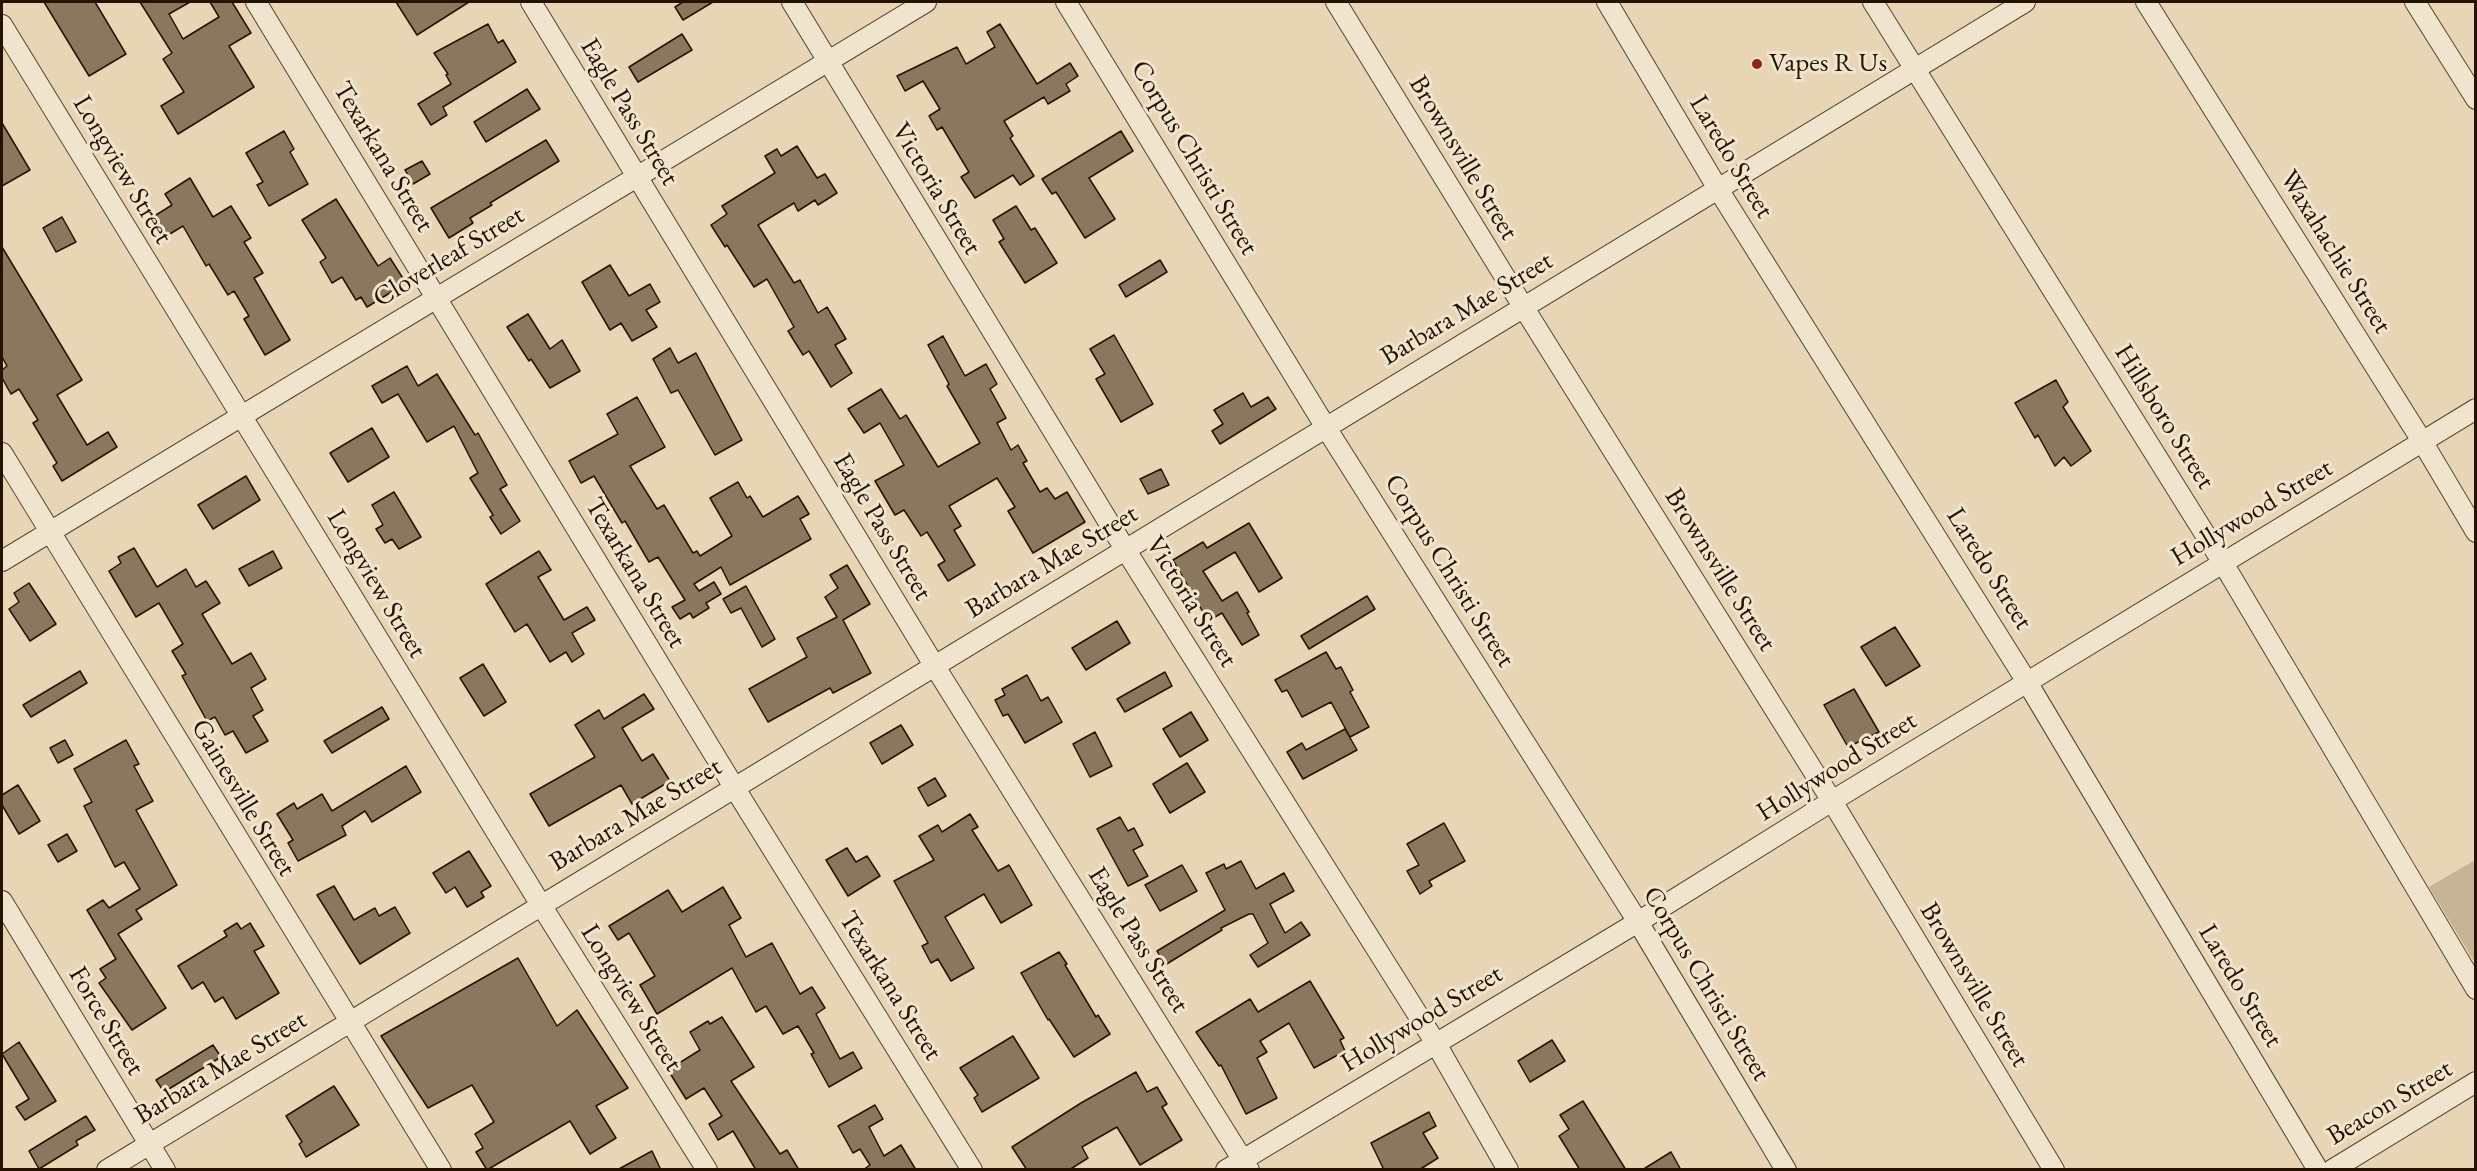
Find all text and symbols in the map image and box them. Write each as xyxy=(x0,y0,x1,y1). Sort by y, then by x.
street label: Eagle Pass Street xyxy=(572,33,686,191)
place label: Vapes R Us xyxy=(1769,48,1887,80)
street label: Corpus Christi Street xyxy=(1123,55,1265,261)
marker: Vapes R Us xyxy=(1750,57,1764,71)
street label: Brownsville Street xyxy=(1401,70,1525,246)
street label: Texarkana Street xyxy=(325,76,441,238)
street label: Longview Street xyxy=(65,90,179,250)
street label: Laredo Street xyxy=(1682,90,1780,224)
street label: Victoria Street xyxy=(884,117,988,261)
street label: Waxahachie Street xyxy=(2272,164,2398,340)
street label: Cloverleaf Street xyxy=(368,199,530,315)
street label: Barbara Mae Street xyxy=(1375,245,1559,373)
street label: Hillsboro Street xyxy=(2107,339,2221,495)
street label: Eagle Pass Street xyxy=(825,448,939,606)
street label: Hollywood Street xyxy=(2165,452,2339,574)
street label: Corpus Christi Street xyxy=(1377,469,1521,673)
street label: Brownsville Street xyxy=(1657,483,1783,657)
street label: Texarkana Street xyxy=(577,492,693,654)
street label: Barbara Mae Street xyxy=(960,498,1144,626)
street label: Laredo Street xyxy=(1939,502,2039,636)
street label: Longview Street xyxy=(319,504,433,664)
street label: Victoria Street xyxy=(1138,531,1244,673)
street label: Hollywood Street xyxy=(1751,705,1923,829)
street label: Gainesville Street xyxy=(183,714,303,882)
street label: Barbara Mae Street xyxy=(544,751,728,879)
street label: Eagle Pass Street xyxy=(1080,861,1196,1019)
street label: Corpus Christi Street xyxy=(1635,881,1777,1087)
street label: Brownsville Street xyxy=(1912,897,2036,1073)
street label: Texarkana Street xyxy=(831,906,949,1066)
street label: Longview Street xyxy=(573,918,689,1078)
street label: Laredo Street xyxy=(2191,919,2289,1053)
street label: Hollywood Street xyxy=(1335,958,1509,1080)
street label: Force Street xyxy=(61,961,151,1081)
street label: Barbara Mae Street xyxy=(129,1004,313,1132)
street label: Beacon Street xyxy=(2322,1053,2458,1153)

